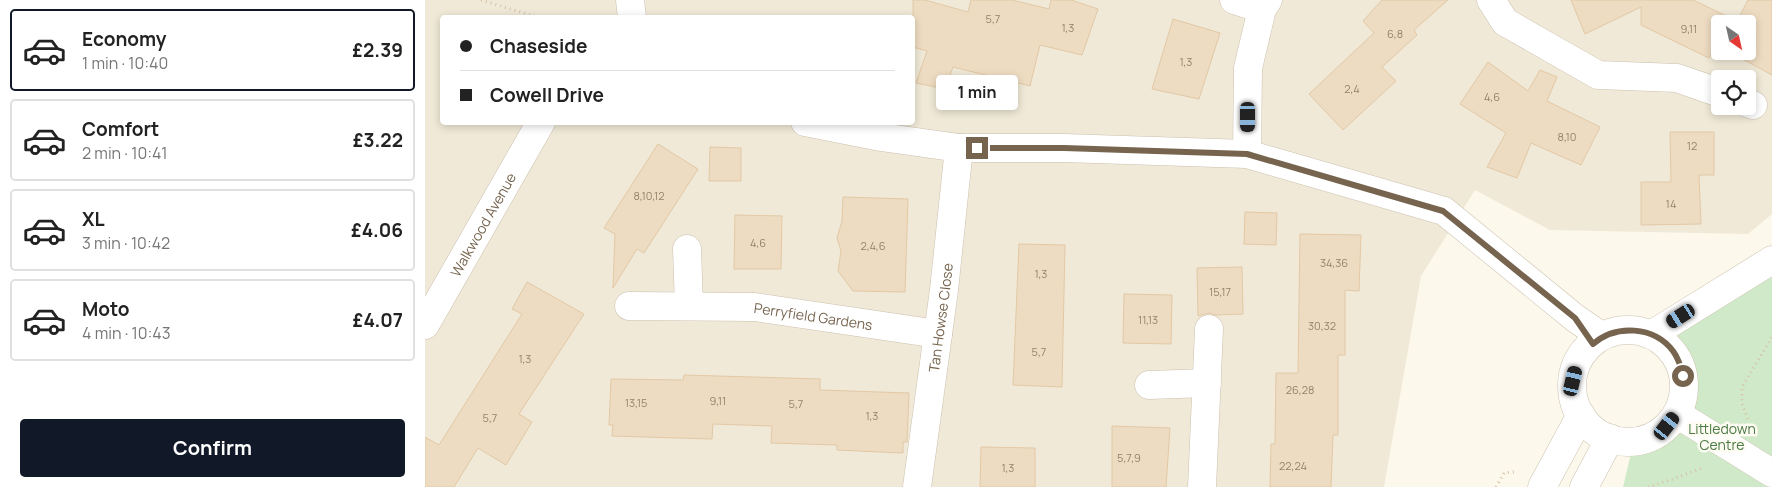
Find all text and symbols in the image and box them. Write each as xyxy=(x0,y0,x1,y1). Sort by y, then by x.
house number: 5,7 xyxy=(986,11,1000,26)
north arrow xyxy=(1711,15,1756,60)
map controls xyxy=(1711,15,1756,115)
house number: 1,3 xyxy=(1062,20,1074,35)
house number: 9,11 xyxy=(1681,21,1697,36)
text: Economy xyxy=(82,26,166,52)
house number: 6,8 xyxy=(1387,26,1403,41)
icon: car xyxy=(22,28,67,73)
text: Chaseside xyxy=(490,33,587,59)
text: £2.39 xyxy=(352,37,403,63)
text: 1 min · 10:40 xyxy=(82,52,168,74)
house number: 1,3 xyxy=(1180,54,1192,69)
button: locate xyxy=(1711,70,1756,115)
callout: 1 min xyxy=(936,76,1018,110)
text: 1 min xyxy=(957,81,997,103)
house number: 2,4 xyxy=(1344,81,1360,96)
text: Cowell Drive xyxy=(490,82,604,108)
house number: 4,6 xyxy=(1484,89,1500,104)
car xyxy=(1240,102,1255,132)
text: Comfort xyxy=(82,116,159,142)
icon: car xyxy=(22,118,67,163)
text: £3.22 xyxy=(353,127,403,153)
house number: 8,10 xyxy=(1558,129,1577,144)
route end xyxy=(966,137,988,159)
house number: 12 xyxy=(1687,138,1697,153)
text: 2 min · 10:41 xyxy=(82,142,168,164)
street label: Walkwood Avenue xyxy=(445,169,520,280)
house number: 8,10,12 xyxy=(633,188,665,203)
house number: 14 xyxy=(1666,196,1676,211)
text: XL xyxy=(82,206,105,232)
icon: car xyxy=(22,208,67,253)
text: £4.06 xyxy=(351,217,403,243)
text: 3 min · 10:42 xyxy=(82,232,170,254)
house number: 4,6 xyxy=(750,235,766,250)
house number: 2,4,6 xyxy=(860,238,886,253)
house number: 34,36 xyxy=(1320,255,1348,270)
street label: Tan Howse Close xyxy=(923,262,956,373)
house number: 1,3 xyxy=(1035,266,1047,281)
house number: 15,17 xyxy=(1209,284,1231,299)
text: Moto xyxy=(82,296,129,322)
street label: Perryfield Gardens xyxy=(753,297,874,334)
icon: car xyxy=(22,298,67,343)
car xyxy=(1664,302,1697,330)
text: £4.07 xyxy=(353,307,403,333)
house number: 11,13 xyxy=(1138,312,1158,327)
house number: 30,32 xyxy=(1308,318,1336,333)
text: 4 min · 10:43 xyxy=(82,322,171,344)
house number: 5,7 xyxy=(1032,344,1046,359)
house number: 1,3 xyxy=(519,351,531,366)
car xyxy=(1562,365,1583,397)
route start xyxy=(1672,365,1694,387)
house number: 26,28 xyxy=(1286,382,1314,397)
house number: 9,11 xyxy=(710,393,726,408)
house number: 13,15 xyxy=(625,395,647,410)
house number: 5,7 xyxy=(789,396,803,411)
house number: 1,3 xyxy=(866,408,878,423)
house number: 5,7 xyxy=(483,410,497,425)
car xyxy=(1651,410,1682,442)
button: Confirm xyxy=(20,419,405,477)
park label: Littledown Centre xyxy=(1688,419,1756,454)
house number: 5,7,9 xyxy=(1117,450,1141,465)
house number: 22,24 xyxy=(1279,458,1307,473)
house number: 1,3 xyxy=(1002,460,1014,475)

